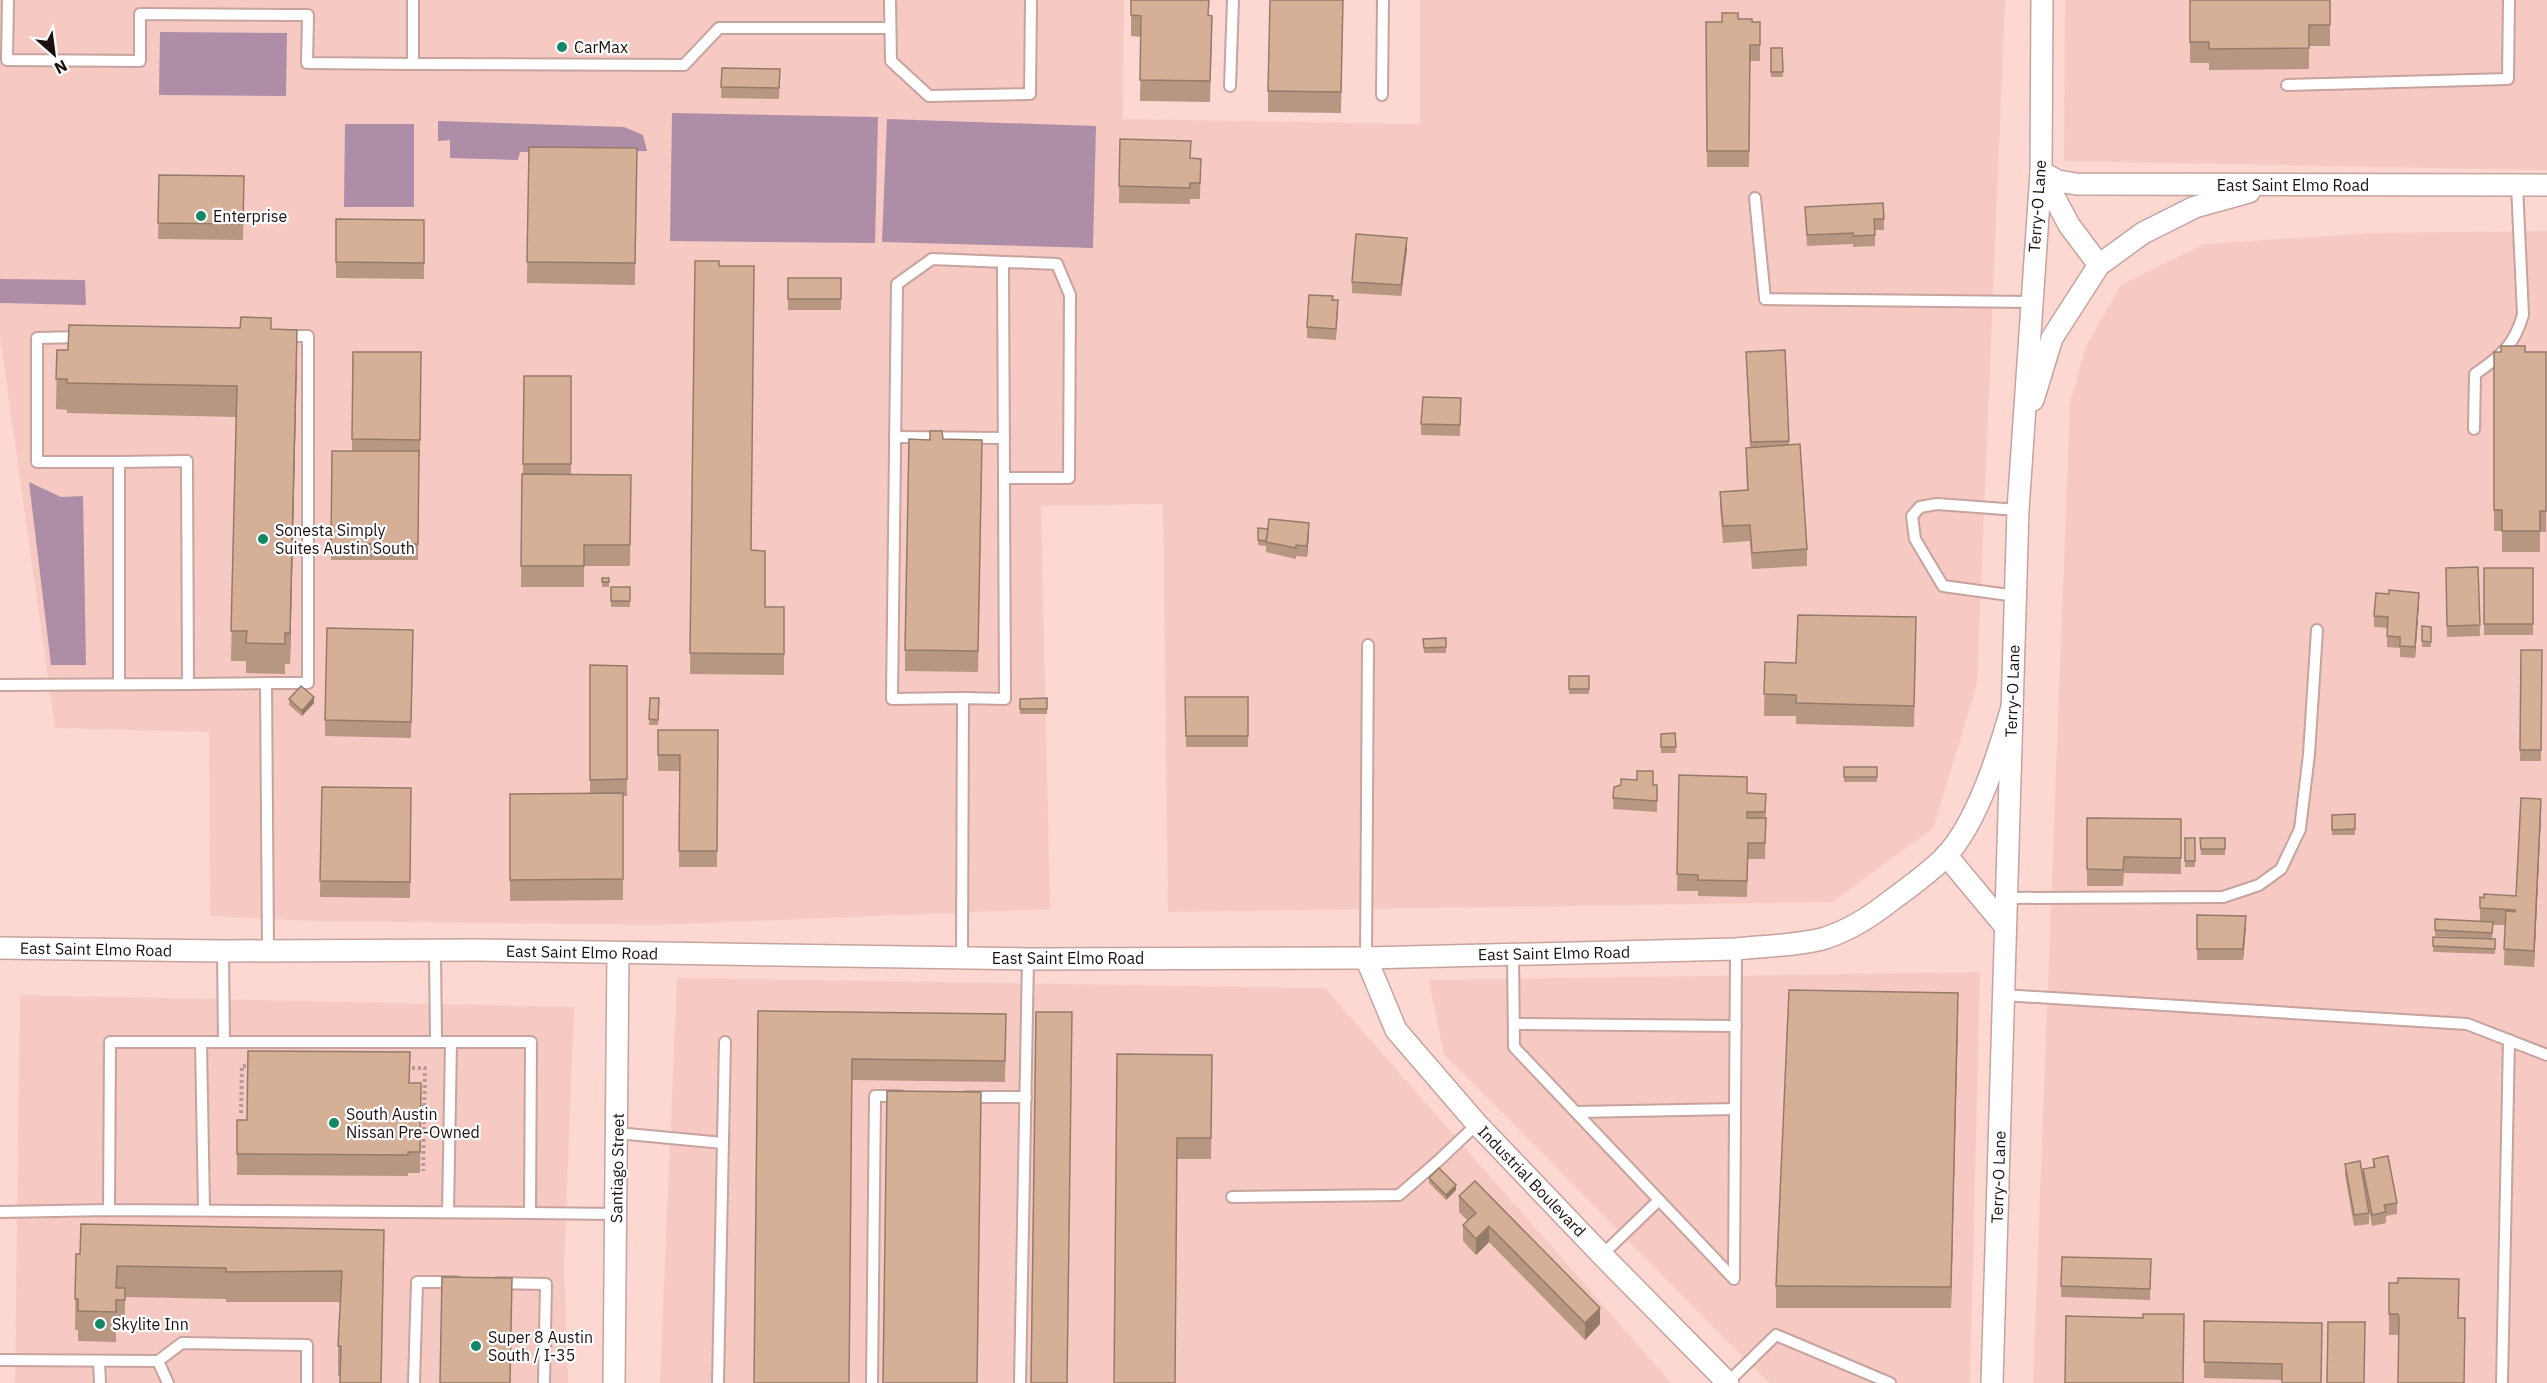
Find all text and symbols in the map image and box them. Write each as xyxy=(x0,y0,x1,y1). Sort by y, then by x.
north arrow xyxy=(24,24,84,84)
place label: CarMax xyxy=(574,37,628,57)
marker: CarMax xyxy=(555,40,569,54)
text: N xyxy=(51,56,71,79)
street label: Terry-O Lane xyxy=(2024,159,2050,253)
street label: East Saint Elmo Road xyxy=(2217,175,2369,195)
place label: Enterprise xyxy=(213,206,288,226)
marker: Enterprise xyxy=(194,209,208,223)
place label: Sonesta Simply Suites Austin South xyxy=(275,520,415,558)
marker: Sonesta Simply Suites Austin South xyxy=(256,532,270,546)
street label: Terry-O Lane xyxy=(2000,644,2024,738)
street label: East Saint Elmo Road xyxy=(20,938,172,960)
street label: East Saint Elmo Road xyxy=(506,941,658,963)
street label: East Saint Elmo Road xyxy=(1478,942,1630,964)
street label: East Saint Elmo Road xyxy=(992,948,1144,968)
place label: South Austin Nissan Pre-Owned xyxy=(346,1104,480,1142)
street label: Santiago Street xyxy=(606,1113,628,1223)
marker: South Austin Nissan Pre-Owned xyxy=(327,1116,341,1130)
street label: Industrial Boulevard xyxy=(1474,1121,1590,1241)
street label: Terry-O Lane xyxy=(1986,1130,2010,1224)
place label: Skylite Inn xyxy=(112,1314,189,1334)
marker: Skylite Inn xyxy=(93,1317,107,1331)
place label: Super 8 Austin South / I-35 xyxy=(488,1327,593,1365)
marker: Super 8 Austin South / I-35 xyxy=(469,1339,483,1353)

